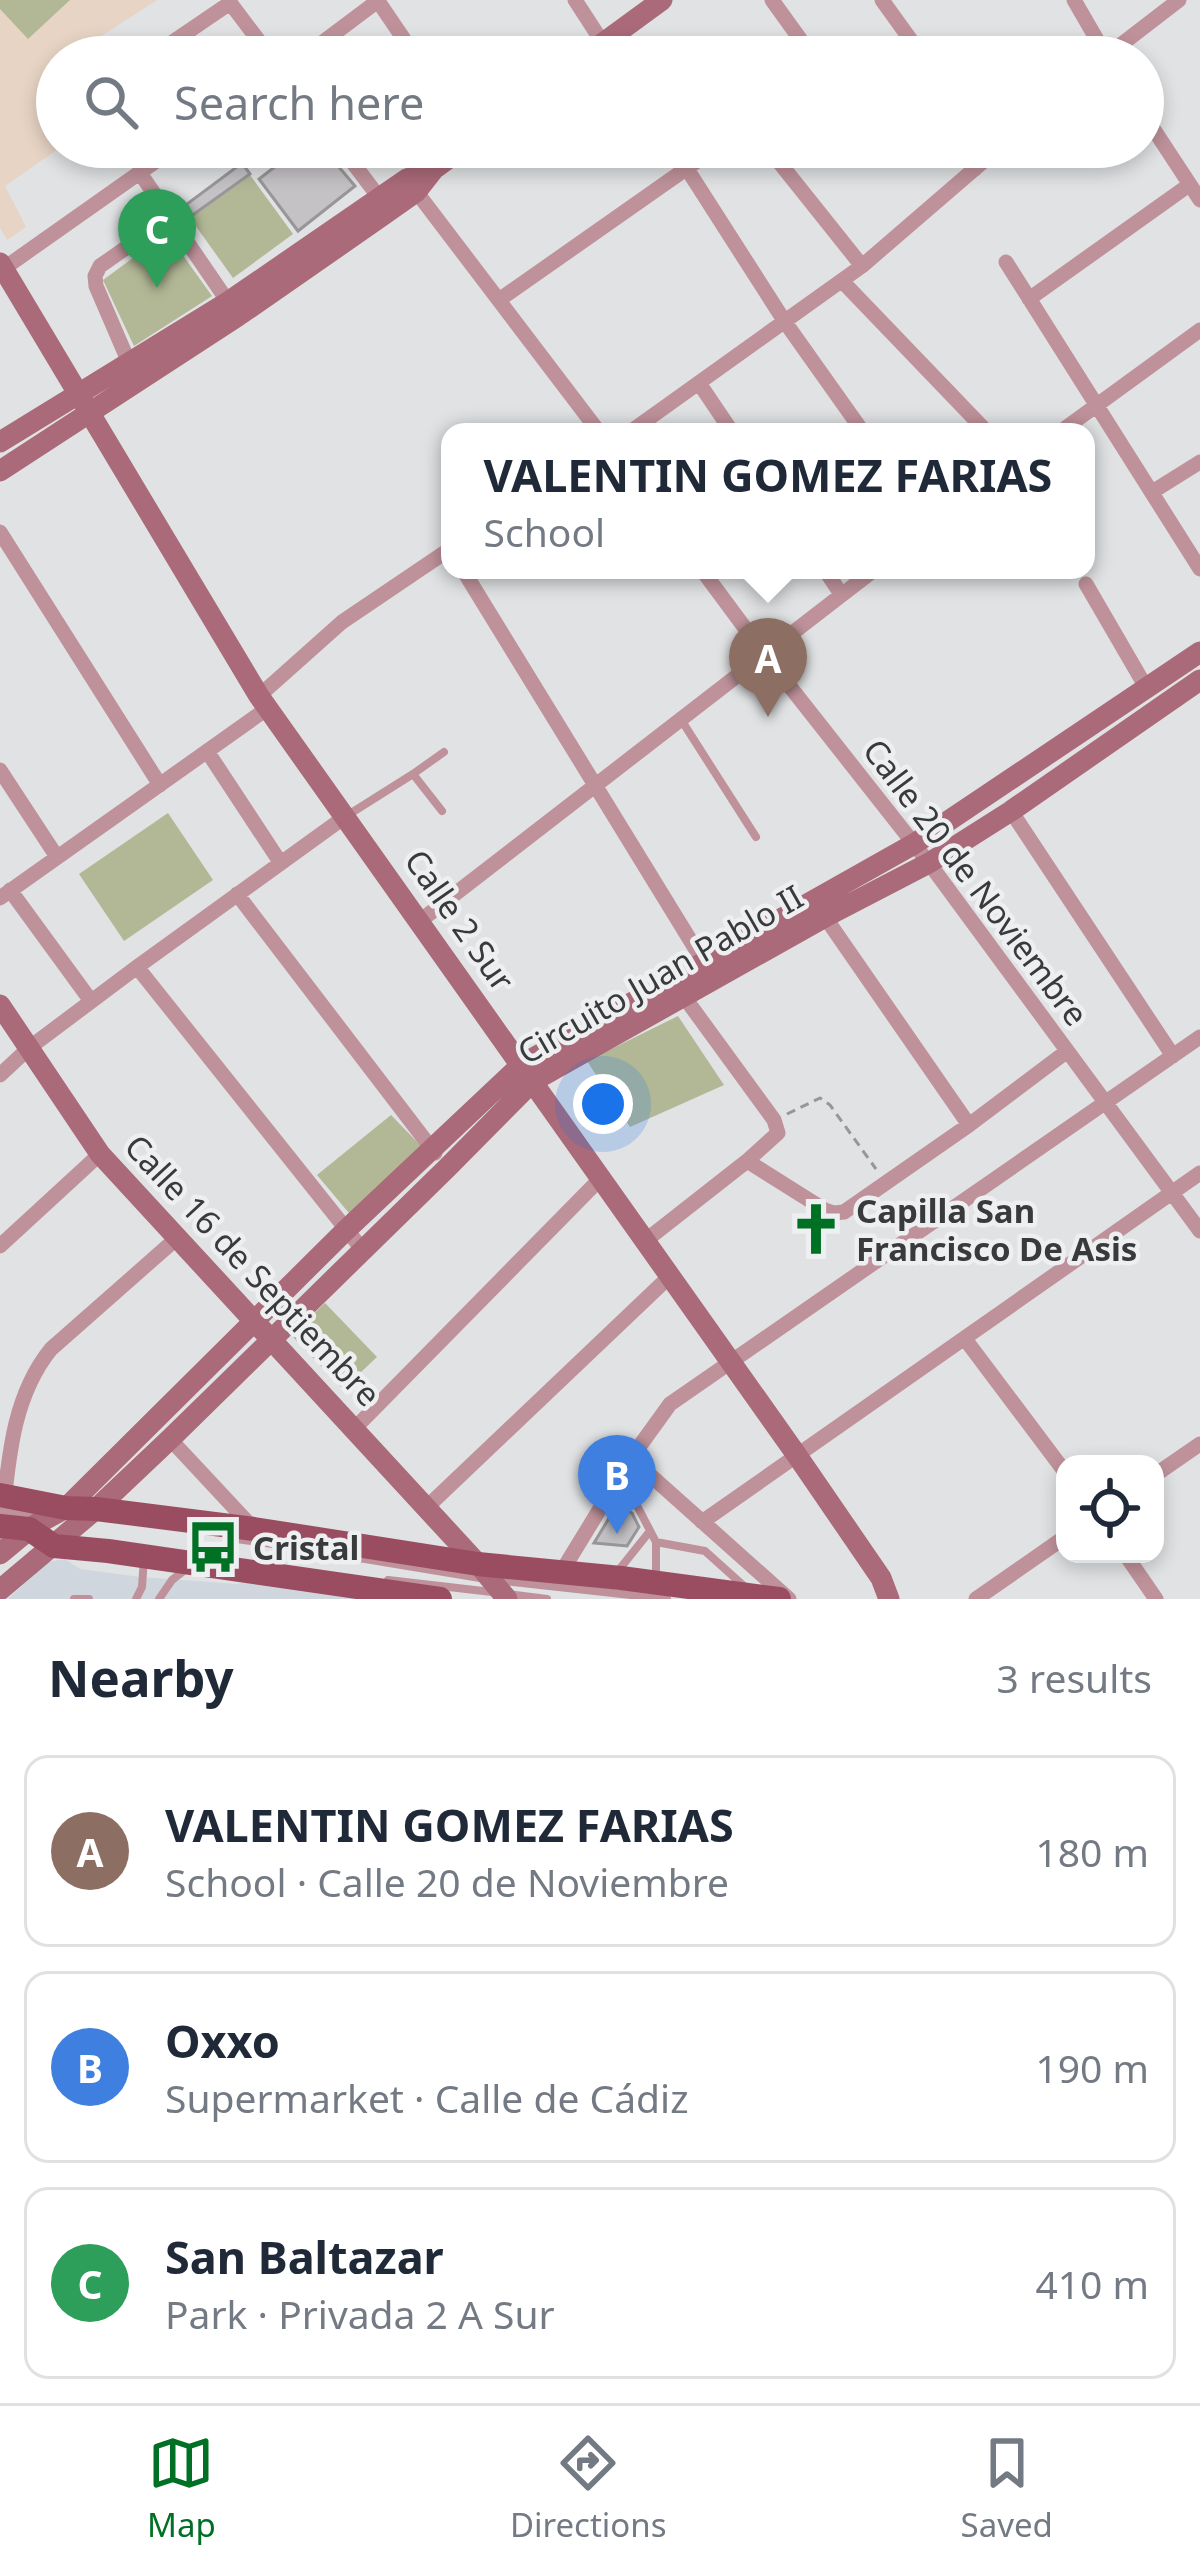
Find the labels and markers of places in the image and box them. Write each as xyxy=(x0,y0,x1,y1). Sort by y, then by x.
pin: C xyxy=(118,189,196,288)
pin: A xyxy=(729,618,807,717)
place label: Capilla San Francisco De Asis xyxy=(856,1188,1137,1271)
church icon: Capilla San Francisco De Asis xyxy=(787,1200,845,1258)
pin: B xyxy=(578,1435,656,1534)
bus stop icon: Cristal xyxy=(184,1518,242,1576)
place label: Cristal xyxy=(253,1525,359,1570)

